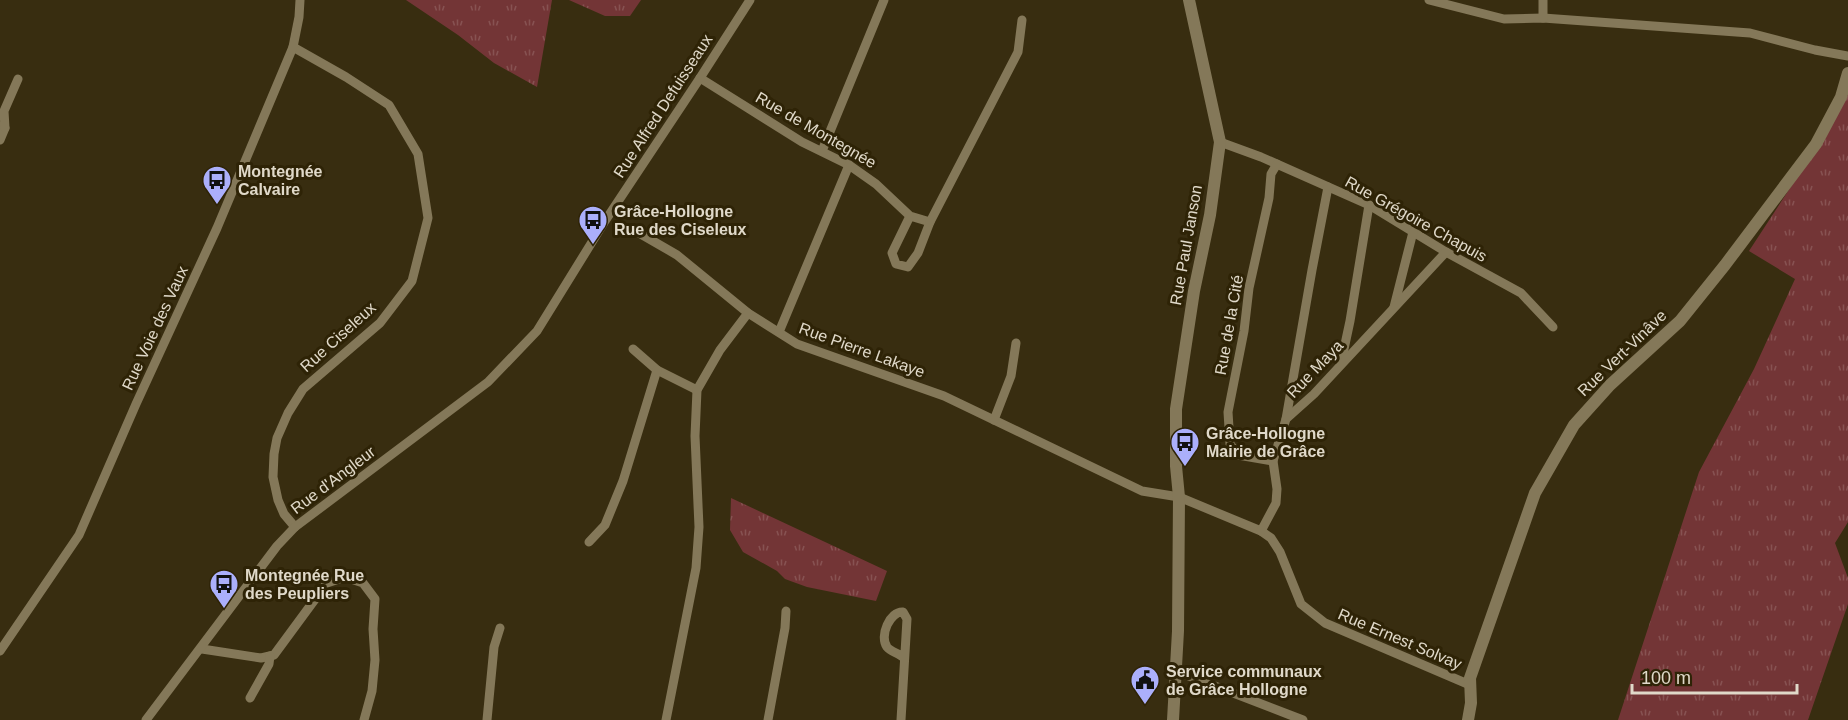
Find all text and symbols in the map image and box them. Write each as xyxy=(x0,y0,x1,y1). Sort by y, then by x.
street label: Rue Alfred Defuisseaux xyxy=(610,31,716,181)
street label: Rue de Montegnée xyxy=(753,89,879,171)
place label: Montegnée Calvaire xyxy=(238,163,323,198)
bus stop icon: Montegnée Calvaire xyxy=(201,164,233,206)
street label: Rue Grégoire Chapuis xyxy=(1342,173,1490,265)
street label: Rue Paul Janson xyxy=(1167,184,1205,306)
place label: Grâce-Hollogne Rue des Ciseleux xyxy=(614,203,747,238)
bus stop icon: Grâce-Hollogne Rue des Ciseleux xyxy=(577,204,609,246)
street label: Rue Voie des Vaux xyxy=(119,263,191,393)
street label: Rue de la Cité xyxy=(1212,273,1246,376)
street label: Rue Ciseleux xyxy=(297,299,379,375)
street label: Rue Vert-Vinâve xyxy=(1574,306,1670,399)
street label: Rue Pierre Lakaye xyxy=(797,319,927,381)
street label: Rue Maya xyxy=(1284,337,1347,401)
place label: Grâce-Hollogne Mairie de Grâce xyxy=(1206,425,1325,460)
bus stop icon: Grâce-Hollogne Mairie de Grâce xyxy=(1169,426,1201,468)
street label: Rue d'Angleur xyxy=(288,442,379,517)
place label: Montegnée Rue des Peupliers xyxy=(245,567,364,602)
bus stop icon: Montegnée Rue des Peupliers xyxy=(208,568,240,610)
street label: Rue Ernest Solvay xyxy=(1336,605,1464,673)
scale bar xyxy=(1632,657,1797,695)
place label: Service communaux de Grâce Hollogne xyxy=(1166,663,1322,698)
public building icon: Service communaux de Grâce Hollogne xyxy=(1129,664,1161,706)
text: 100 m xyxy=(1641,668,1691,688)

